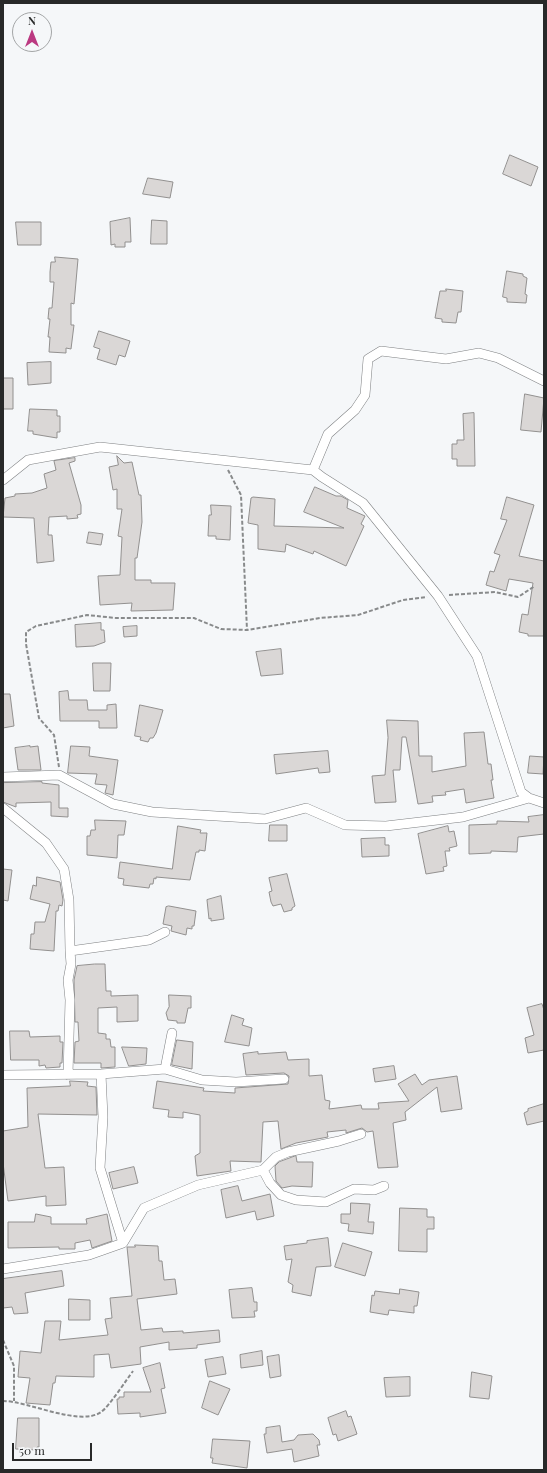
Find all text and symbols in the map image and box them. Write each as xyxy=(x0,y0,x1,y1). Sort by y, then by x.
north arrow xyxy=(12,12,52,52)
text: N xyxy=(28,13,36,28)
scale bar xyxy=(14,1435,94,1461)
text: 50 m xyxy=(19,1442,45,1458)

